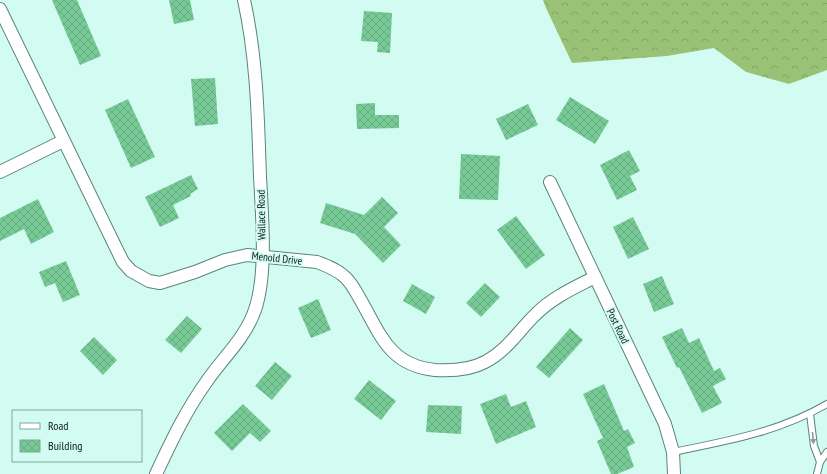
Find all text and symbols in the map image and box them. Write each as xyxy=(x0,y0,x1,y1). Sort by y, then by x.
street label: Wallace Road xyxy=(254,189,268,240)
street label: Menold Drive xyxy=(251,248,303,268)
street label: Post Road xyxy=(604,306,633,346)
legend xyxy=(12,410,142,462)
text: Road xyxy=(48,418,68,433)
one-way arrow xyxy=(810,432,816,444)
text: Building xyxy=(48,438,83,453)

